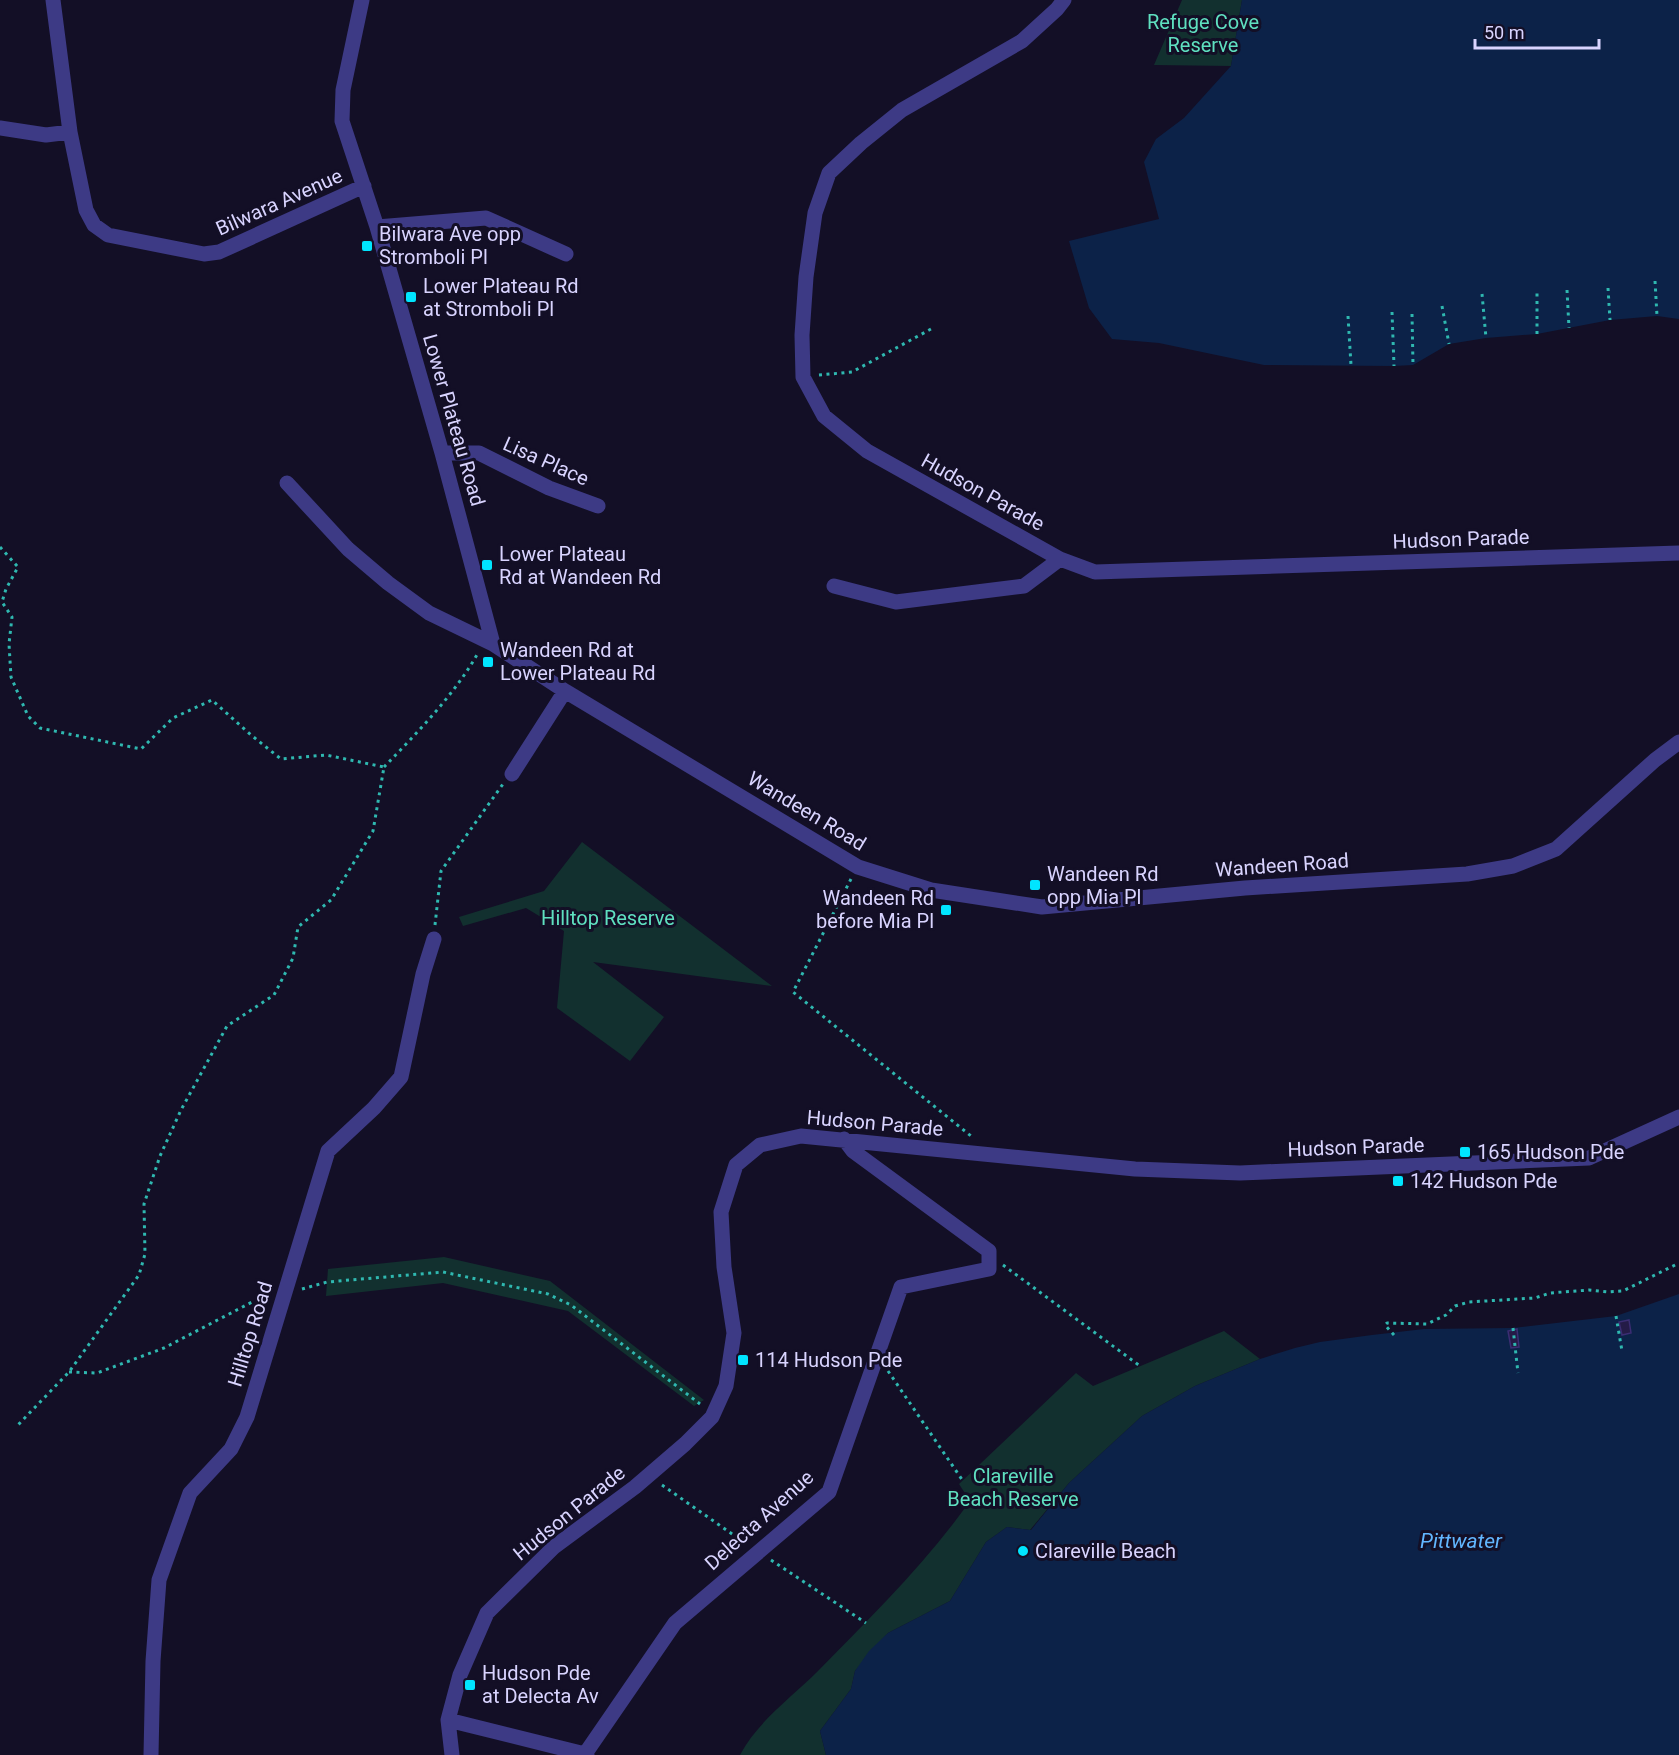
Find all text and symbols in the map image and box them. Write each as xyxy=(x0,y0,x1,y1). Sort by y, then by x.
park label: Refuge Cove Reserve xyxy=(1147,10,1259,57)
scale bar xyxy=(1475,12,1600,50)
text: 50 m xyxy=(1484,22,1524,43)
street label: Bilwara Avenue xyxy=(212,163,346,241)
place label: Bilwara Ave opp Stromboli Pl xyxy=(379,222,521,269)
marker: Bilwara Ave opp Stromboli Pl xyxy=(360,239,374,253)
place label: Lower Plateau Rd at Stromboli Pl xyxy=(423,274,579,321)
marker: Lower Plateau Rd at Stromboli Pl xyxy=(404,290,418,304)
street label: Lower Plateau Road xyxy=(418,331,490,509)
street label: Lisa Place xyxy=(499,431,593,491)
street label: Hudson Parade xyxy=(917,448,1049,536)
street label: Hudson Parade xyxy=(1392,525,1530,553)
place label: Lower Plateau Rd at Wandeen Rd xyxy=(499,542,661,589)
marker: Lower Plateau Rd at Wandeen Rd xyxy=(480,558,494,572)
place label: Wandeen Rd at Lower Plateau Rd xyxy=(500,638,656,685)
marker: Wandeen Rd at Lower Plateau Rd xyxy=(481,655,495,669)
street label: Wandeen Road xyxy=(744,766,870,856)
street label: Wandeen Road xyxy=(1214,848,1350,882)
place label: Wandeen Rd opp Mia Pl xyxy=(1047,862,1158,909)
marker: Wandeen Rd opp Mia Pl xyxy=(1028,878,1042,892)
place label: Wandeen Rd before Mia Pl xyxy=(816,886,934,933)
marker: Wandeen Rd before Mia Pl xyxy=(939,903,953,917)
park label: Hilltop Reserve xyxy=(541,906,675,930)
street label: Hudson Parade xyxy=(806,1105,944,1141)
street label: Hudson Parade xyxy=(1287,1133,1425,1161)
place label: 165 Hudson Pde xyxy=(1477,1140,1624,1164)
marker: 165 Hudson Pde xyxy=(1458,1145,1472,1159)
place label: 142 Hudson Pde xyxy=(1410,1169,1557,1193)
marker: 142 Hudson Pde xyxy=(1391,1174,1405,1188)
street label: Hilltop Road xyxy=(223,1279,277,1389)
place label: 114 Hudson Pde xyxy=(755,1348,902,1372)
marker: 114 Hudson Pde xyxy=(736,1353,750,1367)
street label: Hudson Parade xyxy=(508,1461,630,1565)
park label: Clareville Beach Reserve xyxy=(947,1464,1079,1511)
street label: Delecta Avenue xyxy=(700,1465,818,1575)
water label: Pittwater xyxy=(1420,1529,1503,1553)
place label: Clareville Beach xyxy=(1035,1539,1176,1563)
marker: Clareville Beach xyxy=(1016,1544,1030,1558)
place label: Hudson Pde at Delecta Av xyxy=(482,1661,599,1708)
marker: Hudson Pde at Delecta Av xyxy=(463,1678,477,1692)

